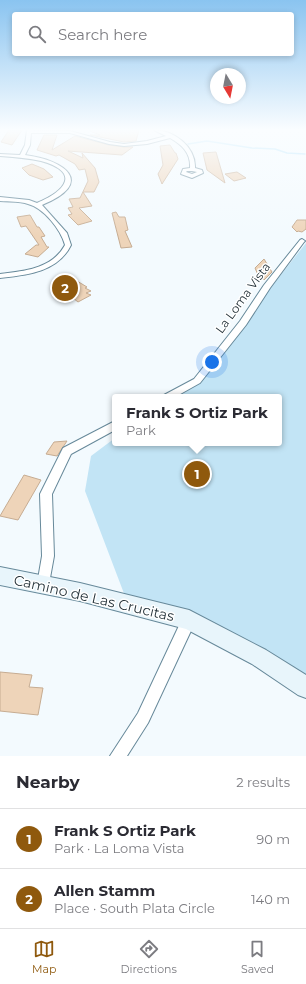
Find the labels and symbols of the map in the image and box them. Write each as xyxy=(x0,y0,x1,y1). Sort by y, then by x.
north arrow xyxy=(210,68,246,104)
street label: La Loma Vista xyxy=(212,259,273,336)
pin: 2 xyxy=(52,273,78,303)
your location xyxy=(202,352,222,372)
pin: 1 xyxy=(184,459,210,489)
street label: Camino de Las Crucitas xyxy=(12,571,176,625)

